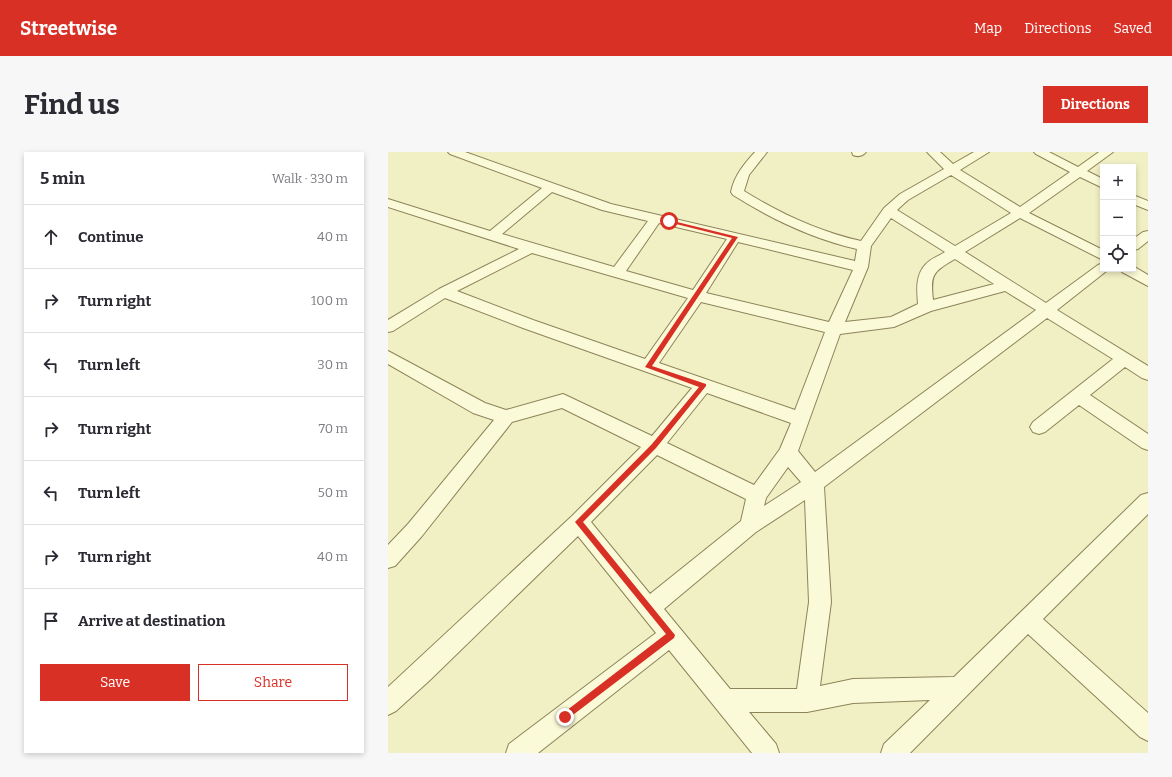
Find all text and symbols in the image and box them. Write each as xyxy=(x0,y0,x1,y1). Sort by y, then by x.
text: Streetwise xyxy=(20,17,117,40)
text: Map xyxy=(974,20,1002,37)
text: Directions xyxy=(1024,20,1092,37)
text: Saved xyxy=(1114,20,1152,37)
button: Directions xyxy=(1043,86,1148,123)
text: Find us xyxy=(24,88,120,121)
map controls xyxy=(1100,164,1136,272)
button: + xyxy=(1100,164,1136,200)
text: 5 min xyxy=(40,168,85,189)
text: Walk · 330 m xyxy=(272,171,348,186)
button: − xyxy=(1100,200,1136,236)
route start xyxy=(660,212,678,230)
icon: ahead xyxy=(40,226,62,248)
text: Continue xyxy=(78,228,144,246)
text: 40 m xyxy=(317,229,348,244)
button: locate xyxy=(1100,236,1136,272)
icon: right xyxy=(40,290,62,312)
text: Turn right xyxy=(78,292,151,310)
text: 100 m xyxy=(311,293,348,308)
icon: left xyxy=(40,354,62,376)
text: Turn left xyxy=(78,356,140,374)
text: 30 m xyxy=(317,357,348,372)
icon: right xyxy=(40,418,62,440)
text: Turn right xyxy=(78,420,151,438)
text: 70 m xyxy=(318,421,348,436)
icon: left xyxy=(40,482,62,504)
text: Turn left xyxy=(78,484,140,502)
text: 50 m xyxy=(318,485,348,500)
icon: right xyxy=(40,546,62,568)
text: Turn right xyxy=(78,548,151,566)
text: 40 m xyxy=(317,549,348,564)
icon: arrive xyxy=(40,610,62,632)
text: Arrive at destination xyxy=(78,612,225,630)
button: Save xyxy=(40,664,190,701)
button: Share xyxy=(198,664,348,701)
route end xyxy=(556,708,574,726)

